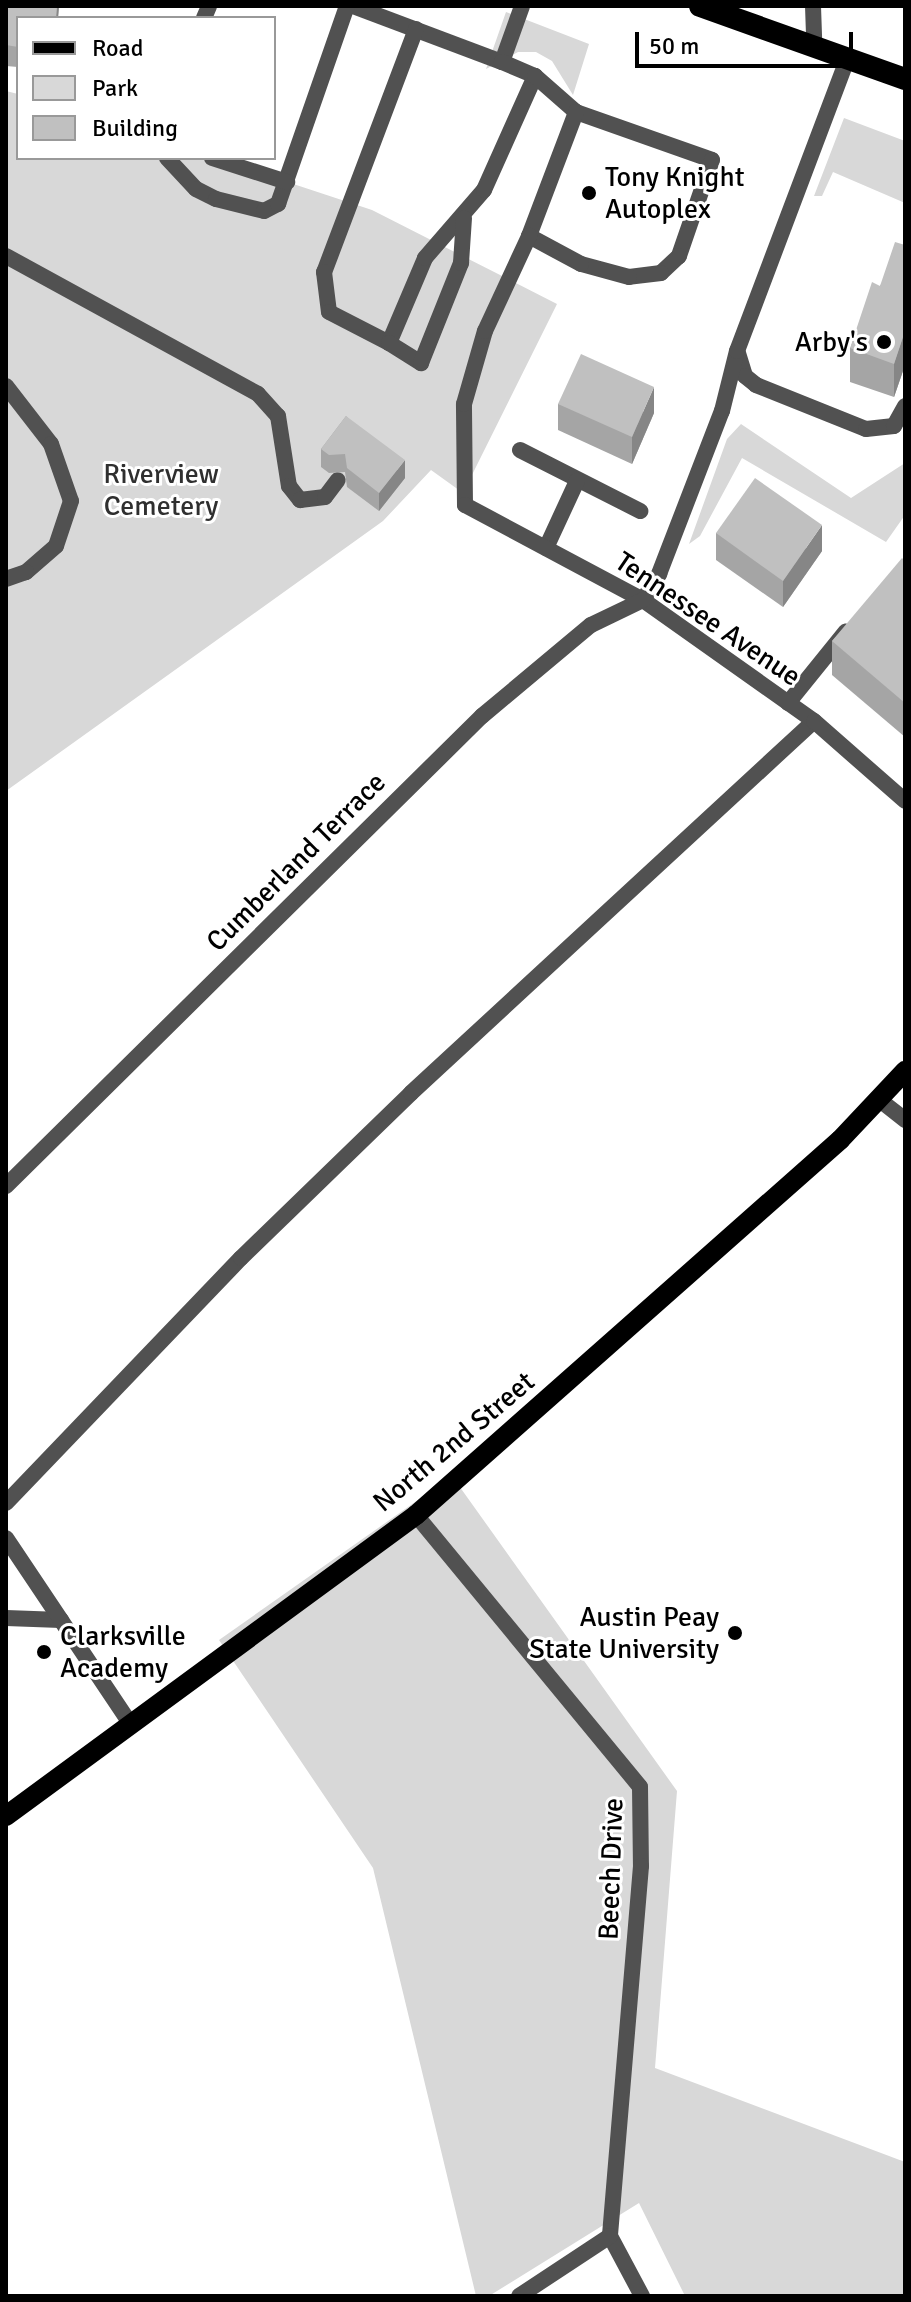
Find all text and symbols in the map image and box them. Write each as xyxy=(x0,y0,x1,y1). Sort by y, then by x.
legend xyxy=(16,16,276,160)
scale bar xyxy=(639,16,857,66)
text: 50 m xyxy=(649,31,699,61)
text: Road xyxy=(92,33,143,63)
text: Park xyxy=(92,73,138,103)
text: Building xyxy=(92,113,178,143)
place label: Tony Knight Autoplex xyxy=(605,160,744,226)
marker: Tony Knight Autoplex xyxy=(580,184,598,202)
place label: Arby's xyxy=(795,325,868,359)
marker: Arby's xyxy=(875,333,893,351)
park label: Riverview Cemetery xyxy=(103,457,219,523)
street label: Tennessee Avenue xyxy=(609,545,807,693)
street label: Cumberland Terrace xyxy=(200,766,392,958)
street label: North 2nd Street xyxy=(367,1365,541,1519)
place label: Austin Peay State University xyxy=(529,1600,719,1666)
place label: Clarksville Academy xyxy=(60,1619,186,1685)
marker: Austin Peay State University xyxy=(726,1624,744,1642)
marker: Clarksville Academy xyxy=(35,1643,53,1661)
street label: Beech Drive xyxy=(592,1797,630,1941)

